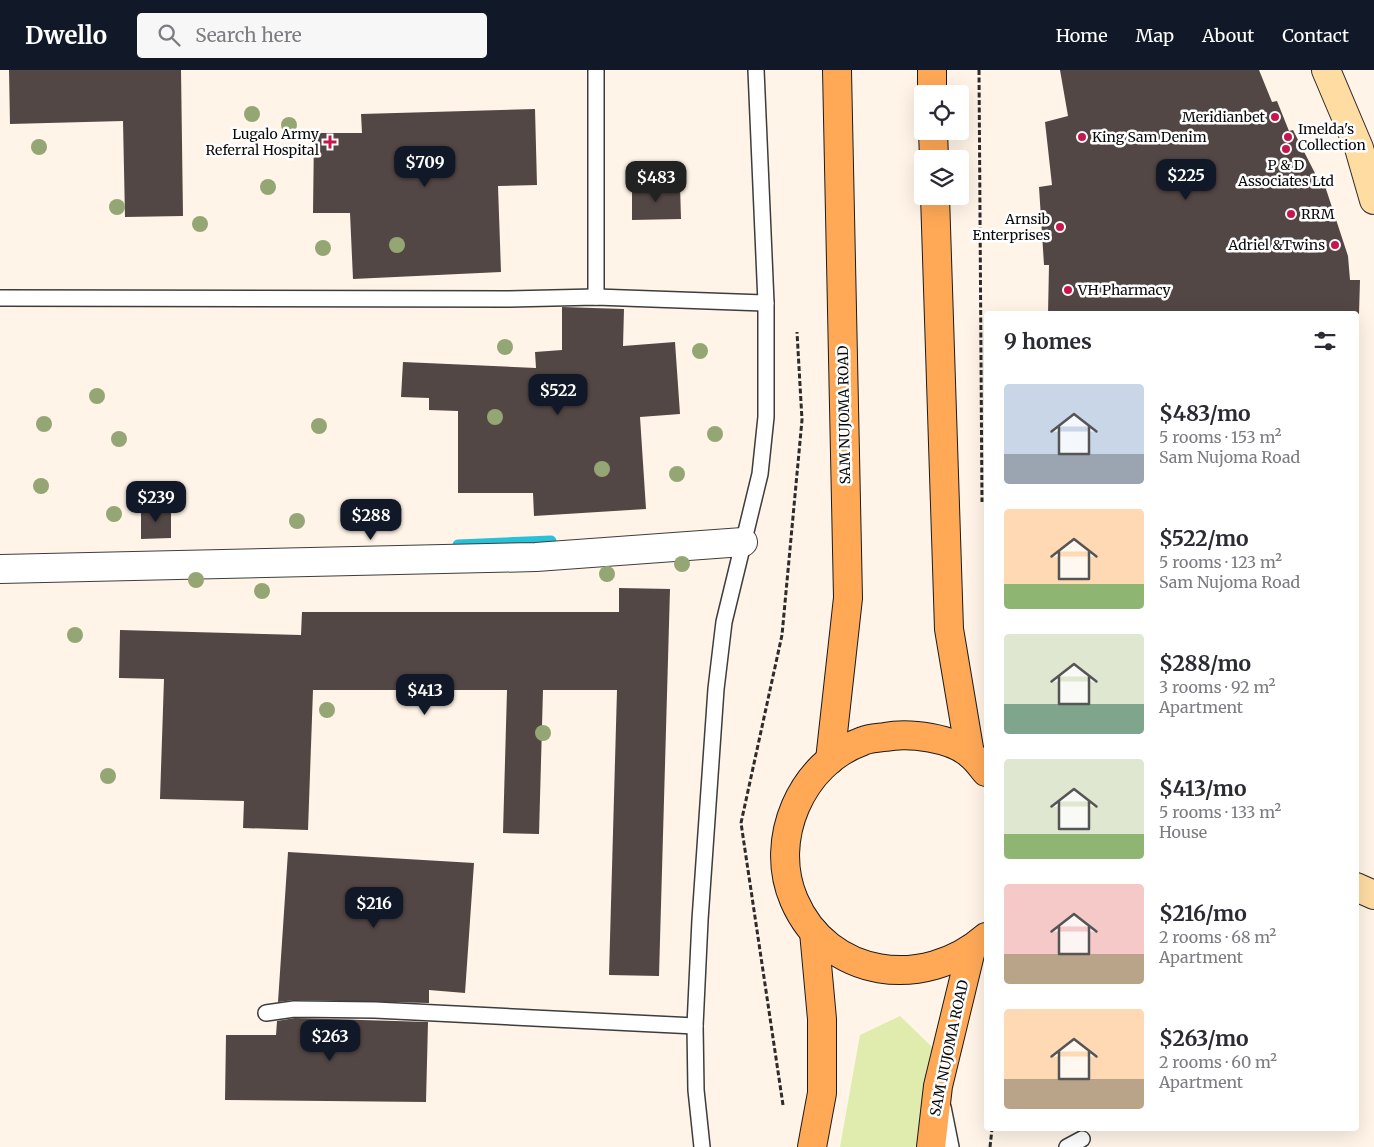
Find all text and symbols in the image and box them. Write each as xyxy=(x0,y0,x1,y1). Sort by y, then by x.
search box xyxy=(137,13,487,58)
text: Dwello xyxy=(25,20,107,51)
icon: search xyxy=(155,21,183,49)
text: Search here xyxy=(195,23,302,47)
text: Home xyxy=(1056,24,1108,47)
text: Map xyxy=(1136,24,1174,47)
text: About xyxy=(1202,24,1254,47)
text: Contact xyxy=(1282,24,1349,47)
map controls xyxy=(914,85,969,205)
button: locate xyxy=(914,85,969,140)
place label: Meridianbet xyxy=(1182,108,1266,126)
marker: Meridianbet xyxy=(1269,111,1281,123)
place label: Imelda's Collection xyxy=(1298,120,1366,154)
place label: Lugalo Army Referral Hospital xyxy=(205,125,320,159)
place label: King Sam Denim xyxy=(1092,128,1207,146)
marker: King Sam Denim xyxy=(1076,131,1088,143)
marker: Imelda's Collection xyxy=(1282,131,1294,143)
marker: Lugalo Army Referral Hospital xyxy=(323,135,337,149)
marker: P & D Associates Ltd xyxy=(1280,143,1292,155)
pin: $709 xyxy=(395,146,455,188)
button: layers xyxy=(914,150,969,205)
text: $709 xyxy=(405,152,445,172)
place label: P & D Associates Ltd xyxy=(1237,156,1335,190)
pin: $225 xyxy=(1156,158,1216,201)
pin: $483 xyxy=(626,160,686,203)
text: $225 xyxy=(1167,165,1205,185)
text: $483 xyxy=(636,167,676,187)
place label: RRM xyxy=(1301,205,1335,223)
marker: RRM xyxy=(1285,208,1297,220)
place label: Arnsib Enterprises xyxy=(973,210,1050,244)
marker: Arnsib Enterprises xyxy=(1054,221,1066,233)
place label: Adriel &Twins xyxy=(1227,236,1325,254)
marker: Adriel &Twins xyxy=(1329,239,1341,251)
place label: VH Pharmacy xyxy=(1077,281,1172,299)
marker: VH Pharmacy xyxy=(1062,284,1074,296)
icon: filters xyxy=(1311,327,1339,355)
text: 9 homes xyxy=(1004,328,1092,355)
street label: SAM NUJOMA ROAD xyxy=(834,345,854,485)
pin: $522 xyxy=(528,374,588,416)
text: $522 xyxy=(539,380,577,400)
text: $483/mo xyxy=(1159,400,1251,427)
icon: home xyxy=(1044,404,1104,464)
text: 5 rooms · 153 m² xyxy=(1159,427,1281,447)
text: Sam Nujoma Road xyxy=(1159,447,1300,467)
pin: $239 xyxy=(126,480,186,523)
text: $239 xyxy=(137,487,175,507)
pin: $288 xyxy=(341,498,401,541)
text: $288 xyxy=(351,505,391,525)
text: $522/mo xyxy=(1159,525,1249,552)
icon: home xyxy=(1044,529,1104,589)
text: 5 rooms · 123 m² xyxy=(1159,552,1282,572)
text: Sam Nujoma Road xyxy=(1159,572,1300,592)
text: $288/mo xyxy=(1159,650,1251,677)
icon: home xyxy=(1044,654,1104,714)
pin: $413 xyxy=(395,674,455,716)
text: 3 rooms · 92 m² xyxy=(1159,677,1275,697)
text: $413 xyxy=(407,680,443,700)
text: Apartment xyxy=(1159,697,1243,717)
text: $413/mo xyxy=(1159,775,1246,802)
icon: home xyxy=(1044,779,1104,839)
text: 5 rooms · 133 m² xyxy=(1159,802,1281,822)
text: House xyxy=(1159,822,1207,842)
pin: $216 xyxy=(344,886,404,929)
text: $216 xyxy=(356,893,392,913)
text: $216/mo xyxy=(1159,900,1247,927)
icon: home xyxy=(1044,904,1104,964)
text: 2 rooms · 68 m² xyxy=(1159,927,1276,947)
text: Apartment xyxy=(1159,947,1243,967)
street label: SAM NUJOMA ROAD xyxy=(926,978,972,1118)
pin: $263 xyxy=(300,1020,360,1062)
text: $263/mo xyxy=(1159,1025,1249,1052)
text: $263 xyxy=(311,1026,349,1046)
icon: home xyxy=(1044,1029,1104,1089)
text: 2 rooms · 60 m² xyxy=(1159,1052,1277,1072)
text: Apartment xyxy=(1159,1072,1243,1092)

